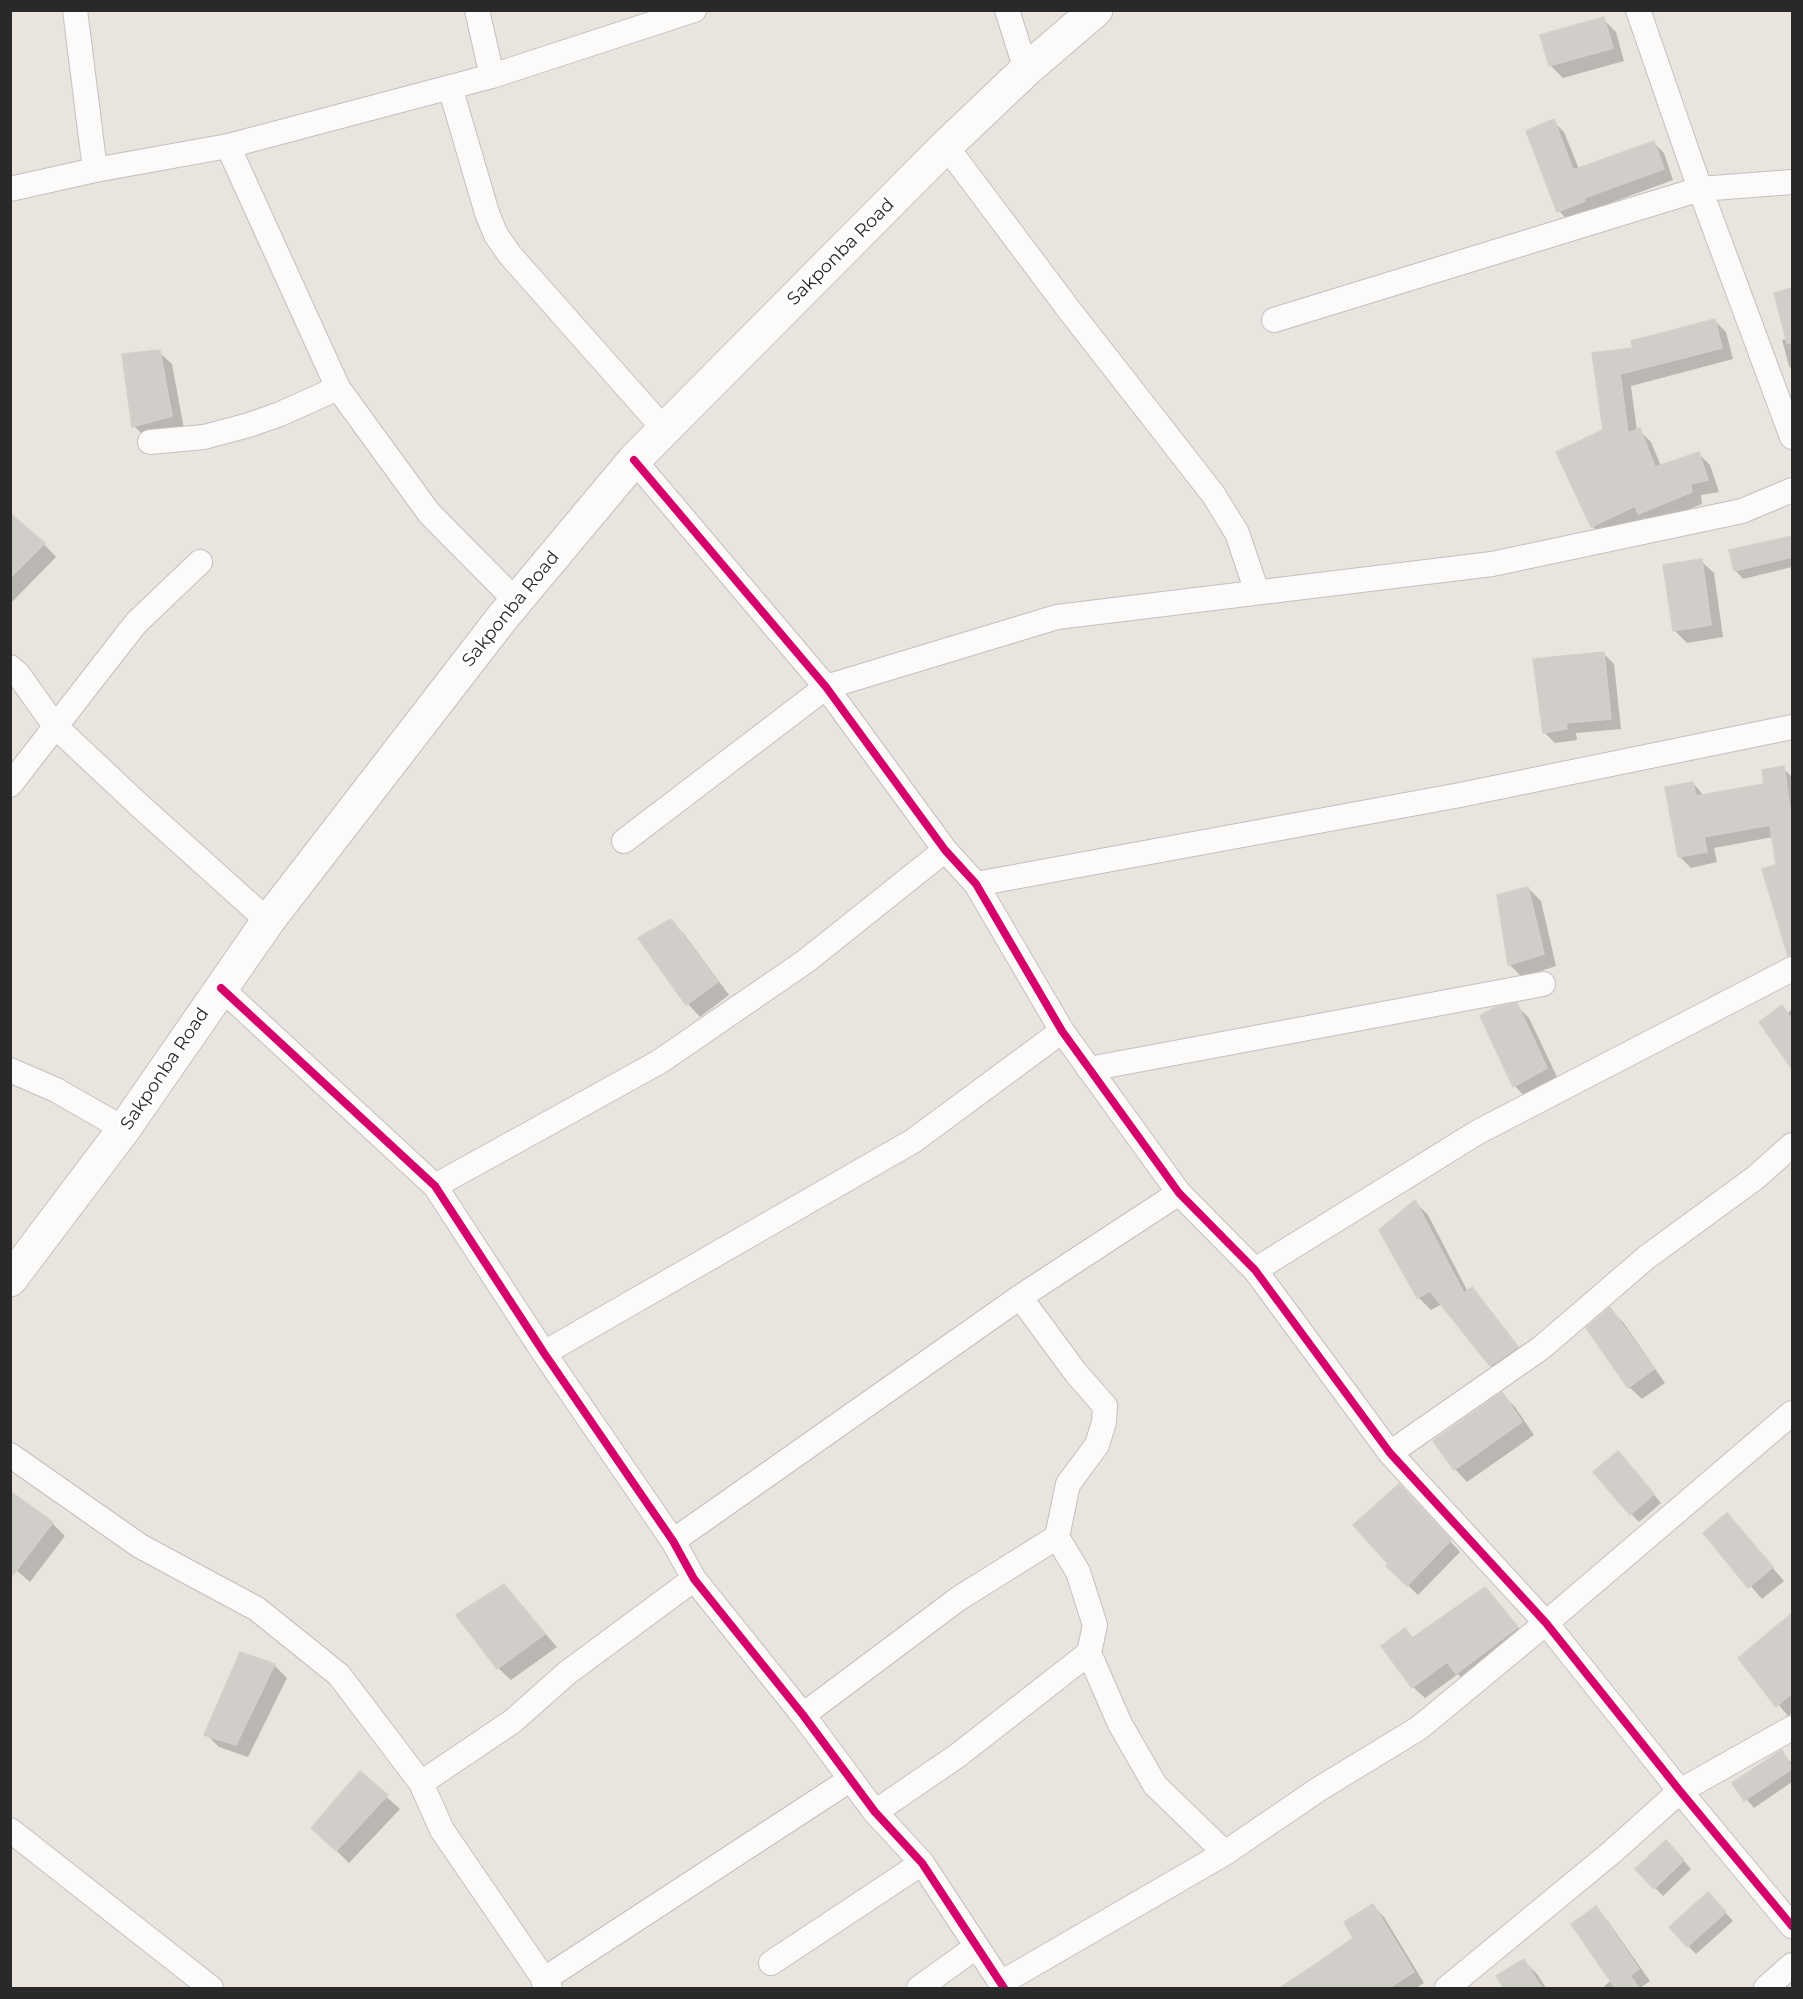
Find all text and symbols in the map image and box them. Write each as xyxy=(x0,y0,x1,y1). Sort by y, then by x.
street label: Sakponba Road xyxy=(783,194,899,310)
street label: Sakponba Road xyxy=(458,547,564,671)
street label: Sakponba Road xyxy=(116,1004,214,1134)

